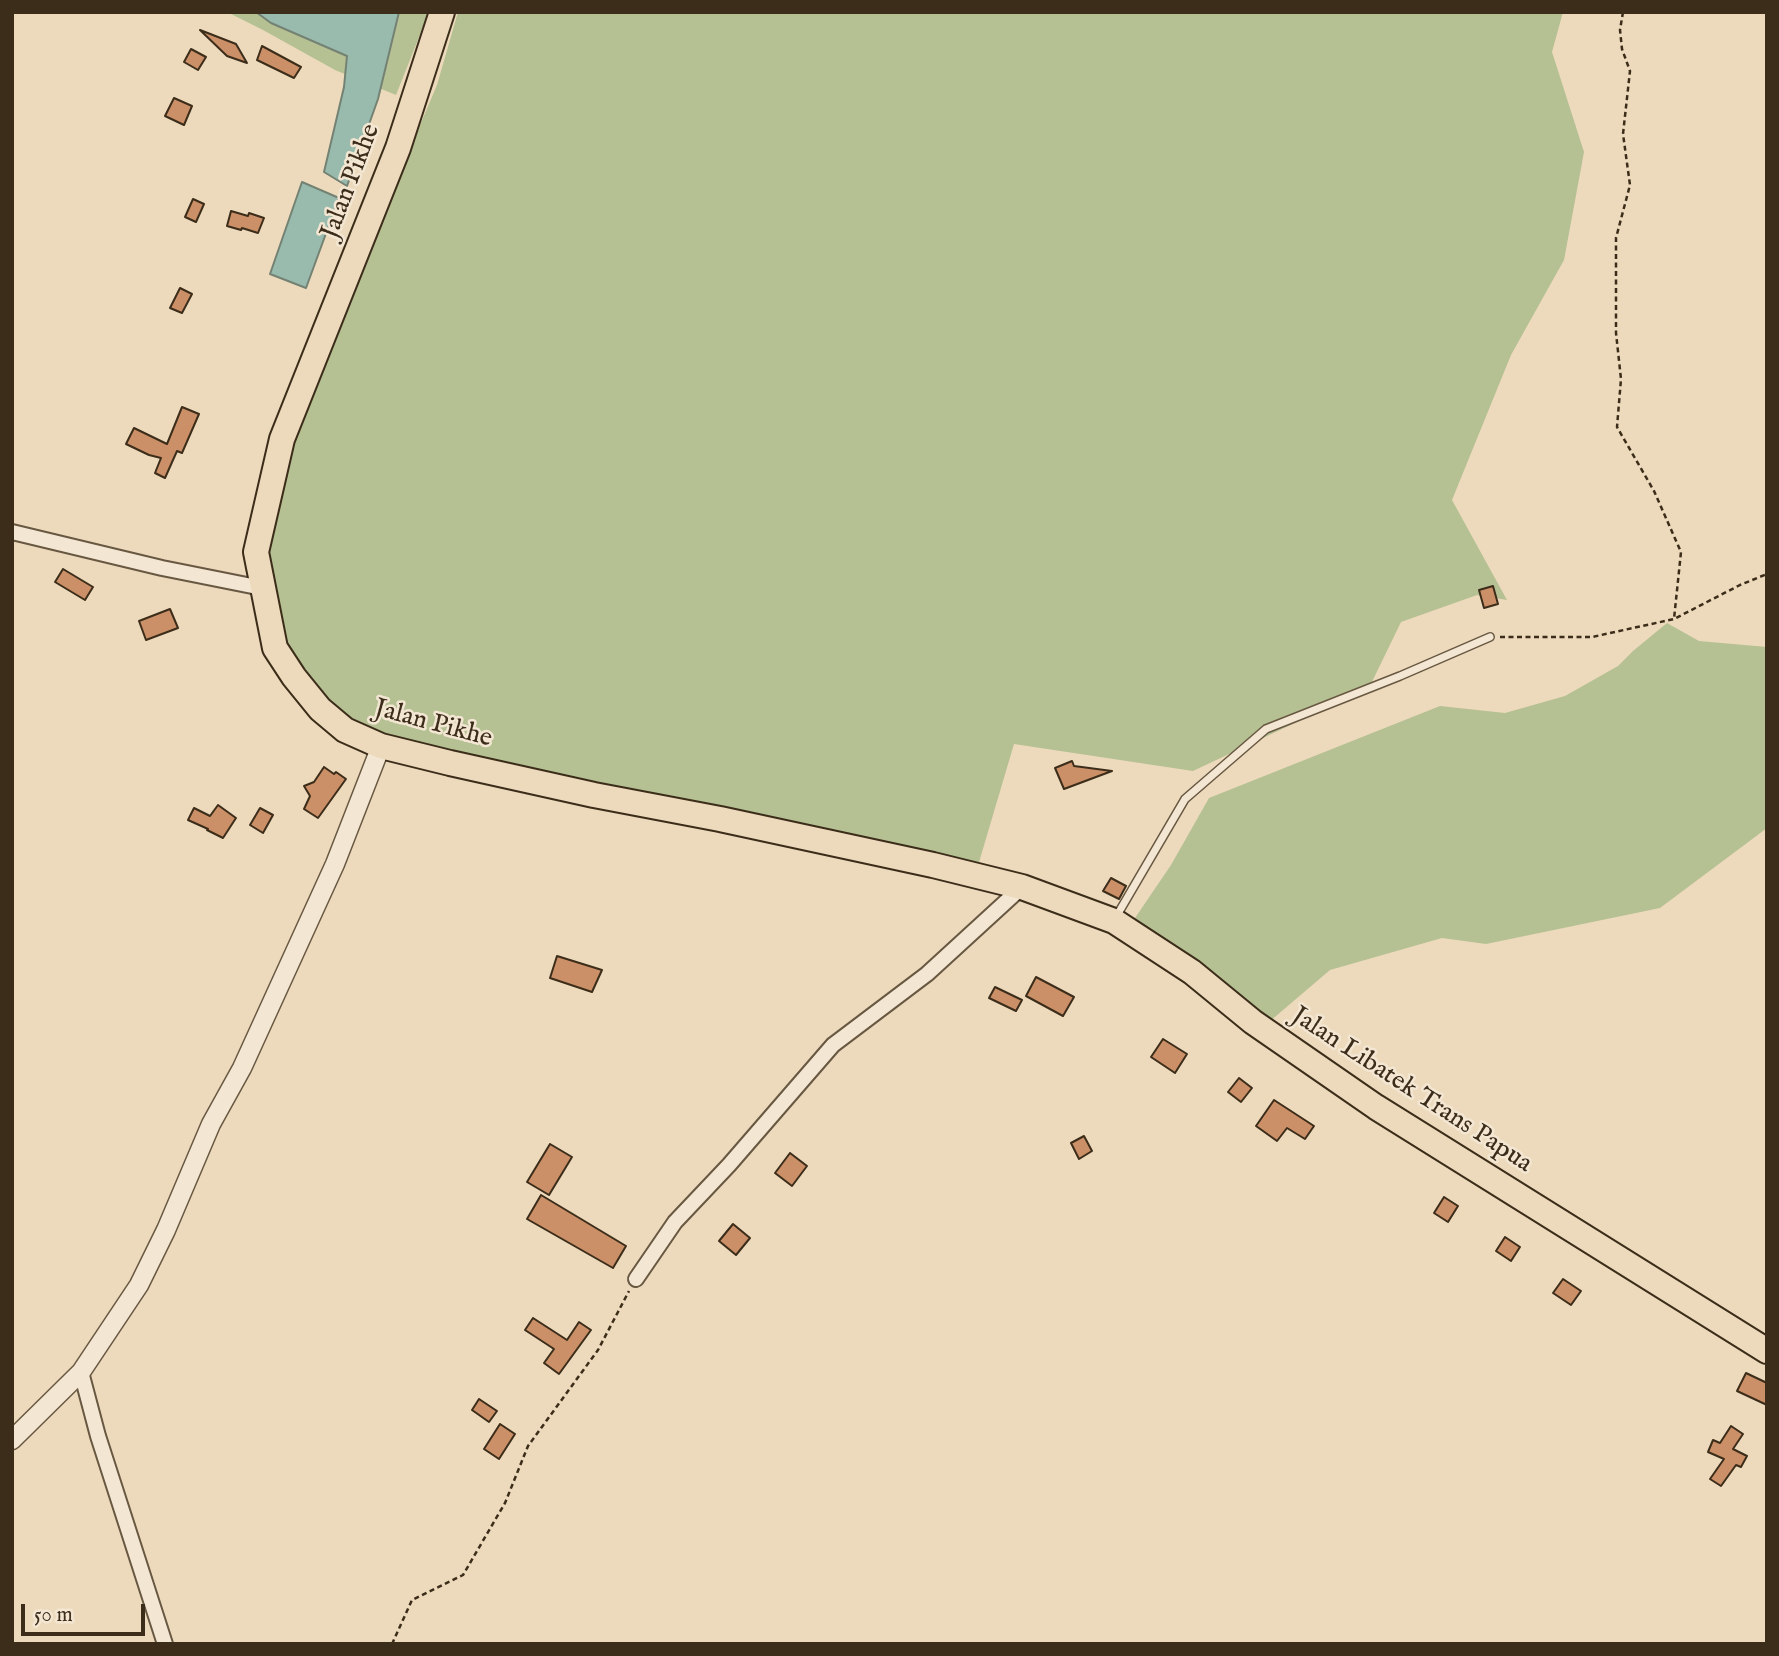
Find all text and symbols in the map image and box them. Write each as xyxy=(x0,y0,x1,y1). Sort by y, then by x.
street label: Jalan Pikhe xyxy=(316,120,388,244)
street label: Jalan Pikhe xyxy=(371,694,495,756)
street label: Jalan Libatek Trans Papua xyxy=(1285,1001,1537,1181)
scale bar xyxy=(24,1590,149,1634)
text: 50 m xyxy=(34,1602,73,1629)

